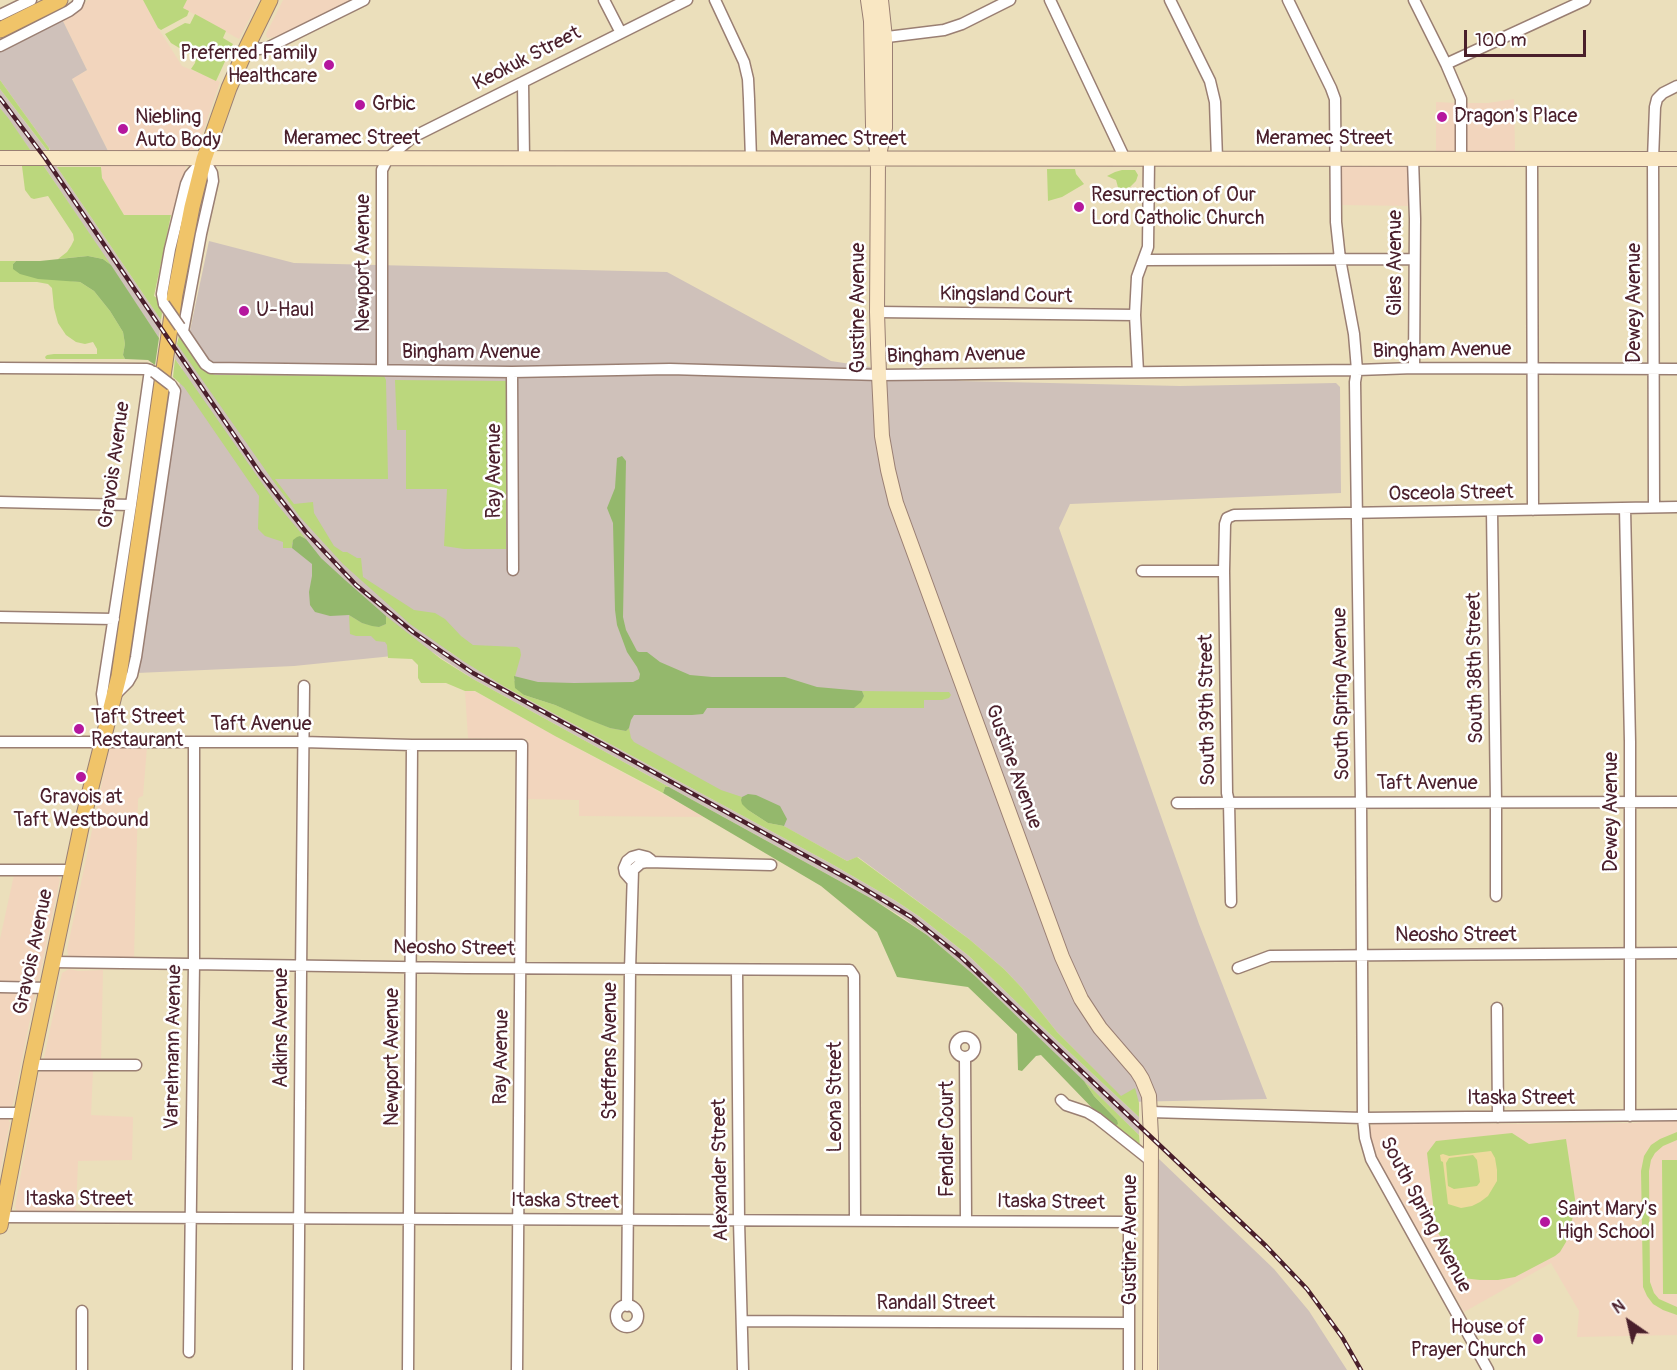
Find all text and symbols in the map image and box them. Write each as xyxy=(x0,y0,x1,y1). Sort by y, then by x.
scale bar xyxy=(1467,18,1588,56)
street label: Keokuk Street xyxy=(469,22,585,96)
text: 100 m xyxy=(1475,29,1527,52)
place label: Preferred Family Healthcare xyxy=(180,42,317,89)
marker: Preferred Family Healthcare xyxy=(322,58,336,72)
place label: Grbic xyxy=(372,93,416,117)
marker: Grbic xyxy=(353,98,367,112)
place label: Dragon's Place xyxy=(1454,105,1577,129)
place label: Niebling Auto Body xyxy=(135,106,221,153)
marker: Dragon's Place xyxy=(1435,110,1449,124)
marker: Niebling Auto Body xyxy=(116,122,130,136)
street label: Meramec Street xyxy=(283,127,421,151)
street label: Meramec Street xyxy=(1255,127,1393,151)
street label: Meramec Street xyxy=(769,128,907,152)
place label: Resurrection of Our Lord Catholic Church xyxy=(1091,184,1264,231)
street label: Newport Avenue xyxy=(352,194,376,332)
marker: Resurrection of Our Lord Catholic Church xyxy=(1072,200,1086,214)
street label: Giles Avenue xyxy=(1384,210,1408,316)
street label: Gustine Avenue xyxy=(847,243,871,373)
street label: Dewey Avenue xyxy=(1623,243,1647,363)
street label: Kingsland Court xyxy=(939,283,1073,309)
place label: U-Haul xyxy=(256,299,314,323)
marker: U-Haul xyxy=(237,304,251,318)
street label: Bingham Avenue xyxy=(1373,338,1511,364)
street label: Bingham Avenue xyxy=(402,341,540,365)
street label: Bingham Avenue xyxy=(887,343,1025,369)
street label: Gravois Avenue xyxy=(94,400,136,530)
street label: Ray Avenue xyxy=(483,423,507,519)
street label: Osceola Street xyxy=(1388,481,1514,507)
street label: South 38th Street xyxy=(1463,592,1489,744)
street label: South Spring Avenue xyxy=(1328,607,1356,781)
street label: South 39th Street xyxy=(1195,634,1221,786)
street label: Gustine Avenue xyxy=(979,701,1047,833)
place label: Taft Street Restaurant xyxy=(91,706,185,753)
street label: Taft Avenue xyxy=(210,713,312,737)
marker: Taft Street Restaurant xyxy=(72,722,86,736)
street label: Dewey Avenue xyxy=(1600,752,1624,872)
marker: Gravois at Taft Westbound xyxy=(74,770,88,784)
street label: Taft Avenue xyxy=(1376,772,1478,796)
place label: Gravois at Taft Westbound xyxy=(13,786,149,833)
street label: Gravois Avenue xyxy=(9,887,59,1017)
street label: Neosho Street xyxy=(1395,924,1517,948)
street label: Neosho Street xyxy=(393,936,515,962)
street label: Varrelmann Avenue xyxy=(161,964,187,1130)
street label: Adkins Avenue xyxy=(270,968,294,1088)
street label: Steffens Avenue xyxy=(599,982,623,1120)
street label: Newport Avenue xyxy=(381,988,405,1126)
street label: Ray Avenue xyxy=(489,1009,515,1105)
street label: Leona Street xyxy=(824,1042,848,1152)
street label: Fendler Court xyxy=(936,1081,960,1197)
street label: Itaska Street xyxy=(1467,1087,1575,1111)
street label: Alexander Street xyxy=(708,1098,734,1242)
street label: South Spring Avenue xyxy=(1374,1133,1476,1297)
street label: Gustine Avenue xyxy=(1119,1175,1143,1305)
street label: Itaska Street xyxy=(25,1188,133,1212)
street label: Itaska Street xyxy=(511,1189,619,1215)
street label: Itaska Street xyxy=(997,1190,1105,1216)
place label: Saint Mary's High School xyxy=(1557,1198,1657,1245)
marker: Saint Mary's High School xyxy=(1538,1215,1552,1229)
street label: Randall Street xyxy=(877,1292,995,1316)
north arrow xyxy=(1599,1292,1659,1352)
text: N xyxy=(1609,1296,1629,1318)
place label: House of Prayer Church xyxy=(1411,1316,1526,1363)
marker: House of Prayer Church xyxy=(1531,1332,1545,1346)

